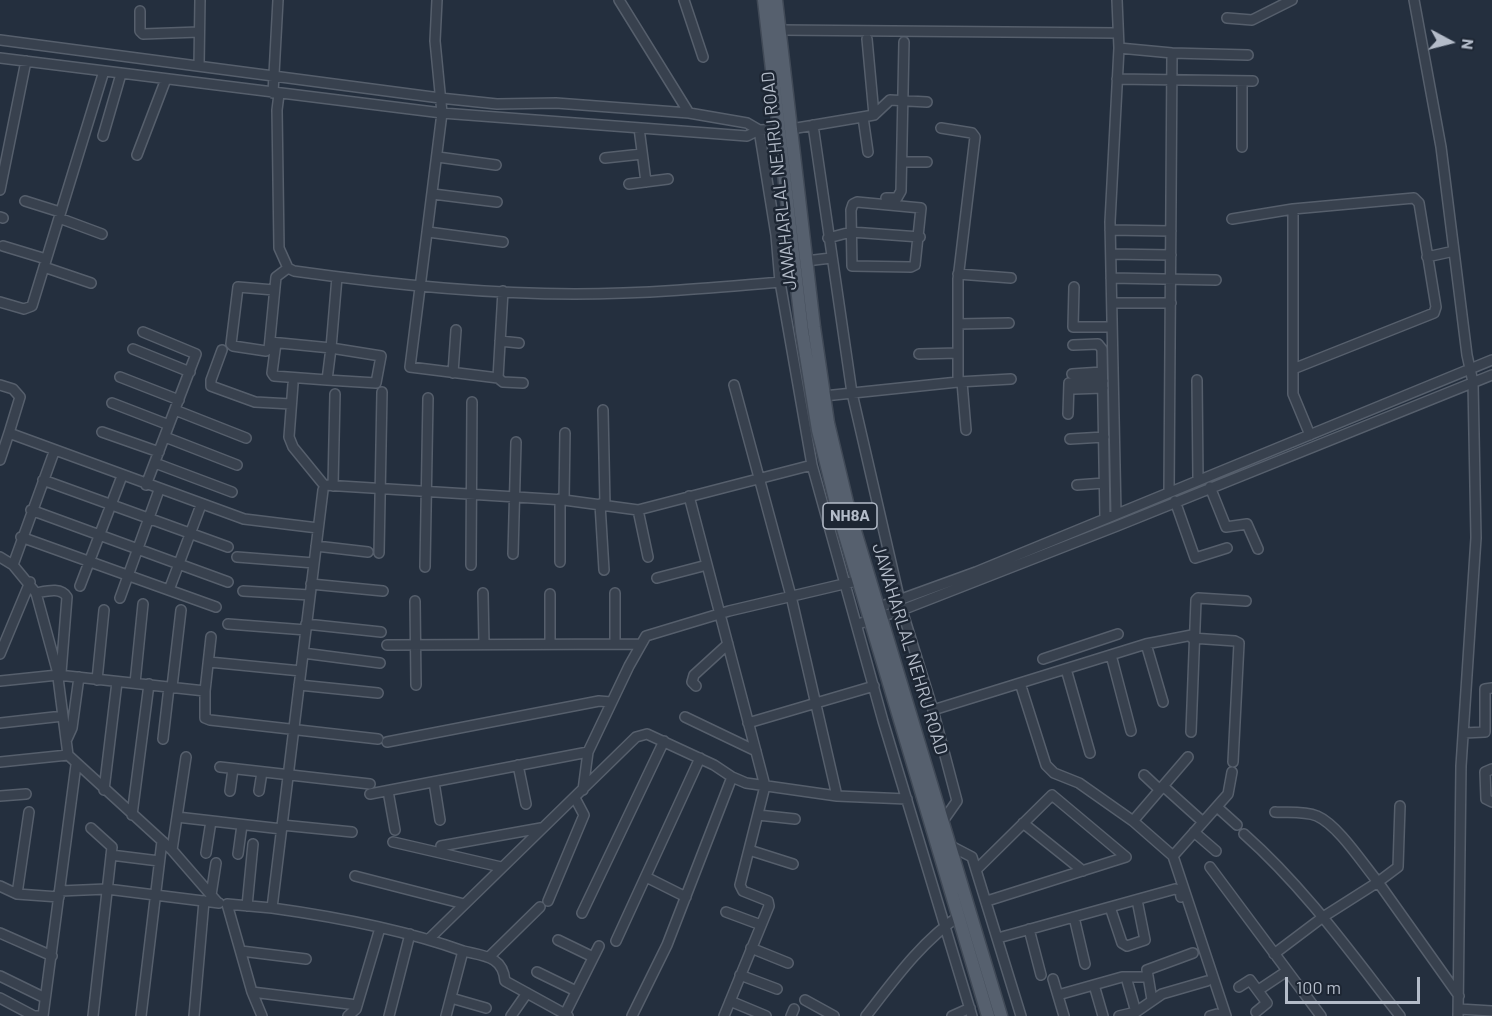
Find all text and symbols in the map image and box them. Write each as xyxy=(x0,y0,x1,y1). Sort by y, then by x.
north arrow xyxy=(1420,12,1480,72)
text: N xyxy=(1458,38,1478,51)
street label: JAWAHARLAL NEHRU ROAD xyxy=(757,70,801,292)
road number: NH8A xyxy=(823,503,877,529)
street label: JAWAHARLAL NEHRU ROAD xyxy=(868,541,952,757)
scale bar xyxy=(1288,965,1423,1003)
text: 100 m xyxy=(1296,976,1341,998)

